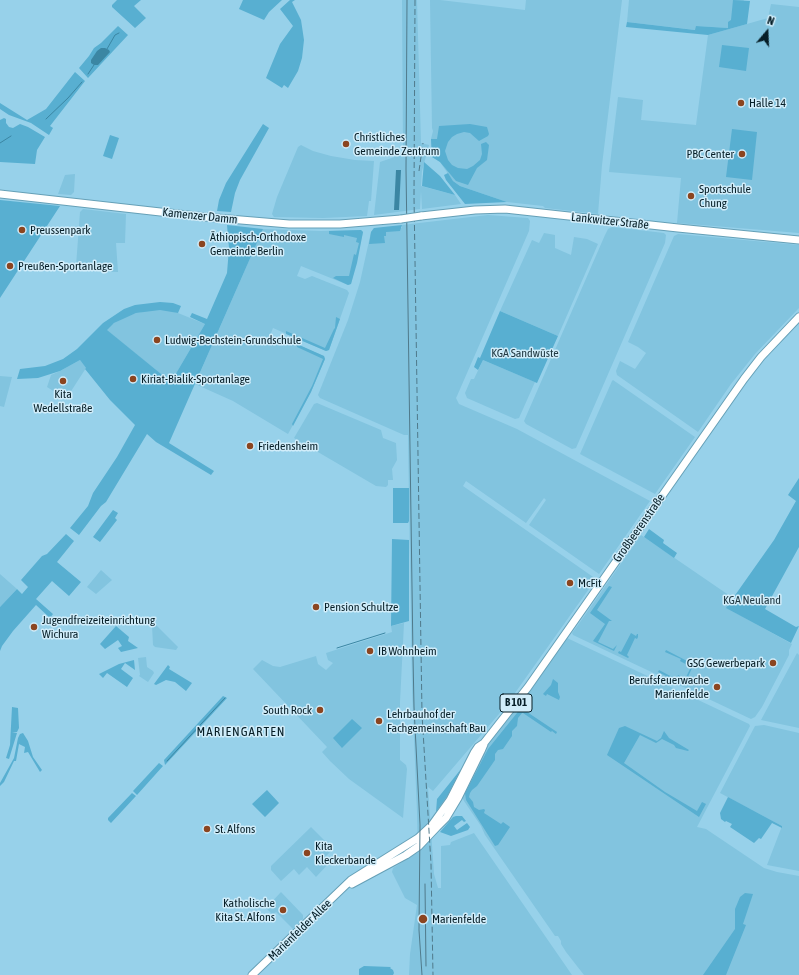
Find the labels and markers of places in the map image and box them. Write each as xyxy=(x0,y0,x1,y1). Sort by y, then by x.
place label: Halle 14 xyxy=(749,96,786,110)
marker: Halle 14 xyxy=(736,98,746,108)
place label: Christliches Gemeinde Zentrum xyxy=(354,130,439,158)
marker: Christliches Gemeinde Zentrum xyxy=(341,139,351,149)
place label: PBC Center xyxy=(686,147,734,161)
marker: PBC Center xyxy=(737,149,747,159)
place label: Sportschule Chung xyxy=(699,182,751,210)
marker: Sportschule Chung xyxy=(686,191,696,201)
place label: Preussenpark xyxy=(30,223,90,237)
marker: Preussenpark xyxy=(17,225,27,235)
place label: Äthiopisch-Orthodoxe Gemeinde Berlin xyxy=(210,230,306,258)
marker: Äthiopisch-Orthodoxe Gemeinde Berlin xyxy=(197,239,207,249)
place label: Preußen-Sportanlage xyxy=(18,259,112,273)
marker: Preußen-Sportanlage xyxy=(5,261,15,271)
place label: Ludwig-Bechstein-Grundschule xyxy=(165,333,301,347)
marker: Ludwig-Bechstein-Grundschule xyxy=(152,335,162,345)
place label: Kiriat-Bialik-Sportanlage xyxy=(141,372,250,386)
marker: Kiriat-Bialik-Sportanlage xyxy=(128,374,138,384)
marker: Kita Wedellstraße xyxy=(58,376,68,386)
place label: Kita Wedellstraße xyxy=(34,387,92,415)
place label: Friedensheim xyxy=(258,439,318,453)
marker: Friedensheim xyxy=(245,441,255,451)
place label: McFit xyxy=(578,576,602,590)
marker: McFit xyxy=(565,578,575,588)
place label: Pension Schultze xyxy=(324,600,399,614)
marker: Pension Schultze xyxy=(311,602,321,612)
place label: Jugendfreizeiteinrichtung Wichura xyxy=(42,613,155,641)
marker: Jugendfreizeiteinrichtung Wichura xyxy=(29,622,39,632)
place label: IB Wohnheim xyxy=(378,644,437,658)
marker: IB Wohnheim xyxy=(365,646,375,656)
place label: GSG Gewerbepark xyxy=(687,656,765,670)
marker: GSG Gewerbepark xyxy=(768,658,778,668)
place label: Berufsfeuerwache Marienfelde xyxy=(629,673,709,701)
marker: Berufsfeuerwache Marienfelde xyxy=(712,682,722,692)
place label: South Rock xyxy=(263,703,312,717)
marker: South Rock xyxy=(315,705,325,715)
place label: Lehrbauhof der Fachgemeinschaft Bau xyxy=(387,707,486,735)
marker: Lehrbauhof der Fachgemeinschaft Bau xyxy=(374,716,384,726)
place label: St. Alfons xyxy=(215,822,255,836)
marker: St. Alfons xyxy=(202,824,212,834)
place label: Kita Kleckerbande xyxy=(315,839,376,867)
marker: Kita Kleckerbande xyxy=(302,848,312,858)
place label: Katholische Kita St. Alfons xyxy=(215,896,275,924)
marker: Katholische Kita St. Alfons xyxy=(278,905,288,915)
place label: Marienfelde xyxy=(432,912,486,926)
marker: Marienfelde xyxy=(417,913,429,925)

